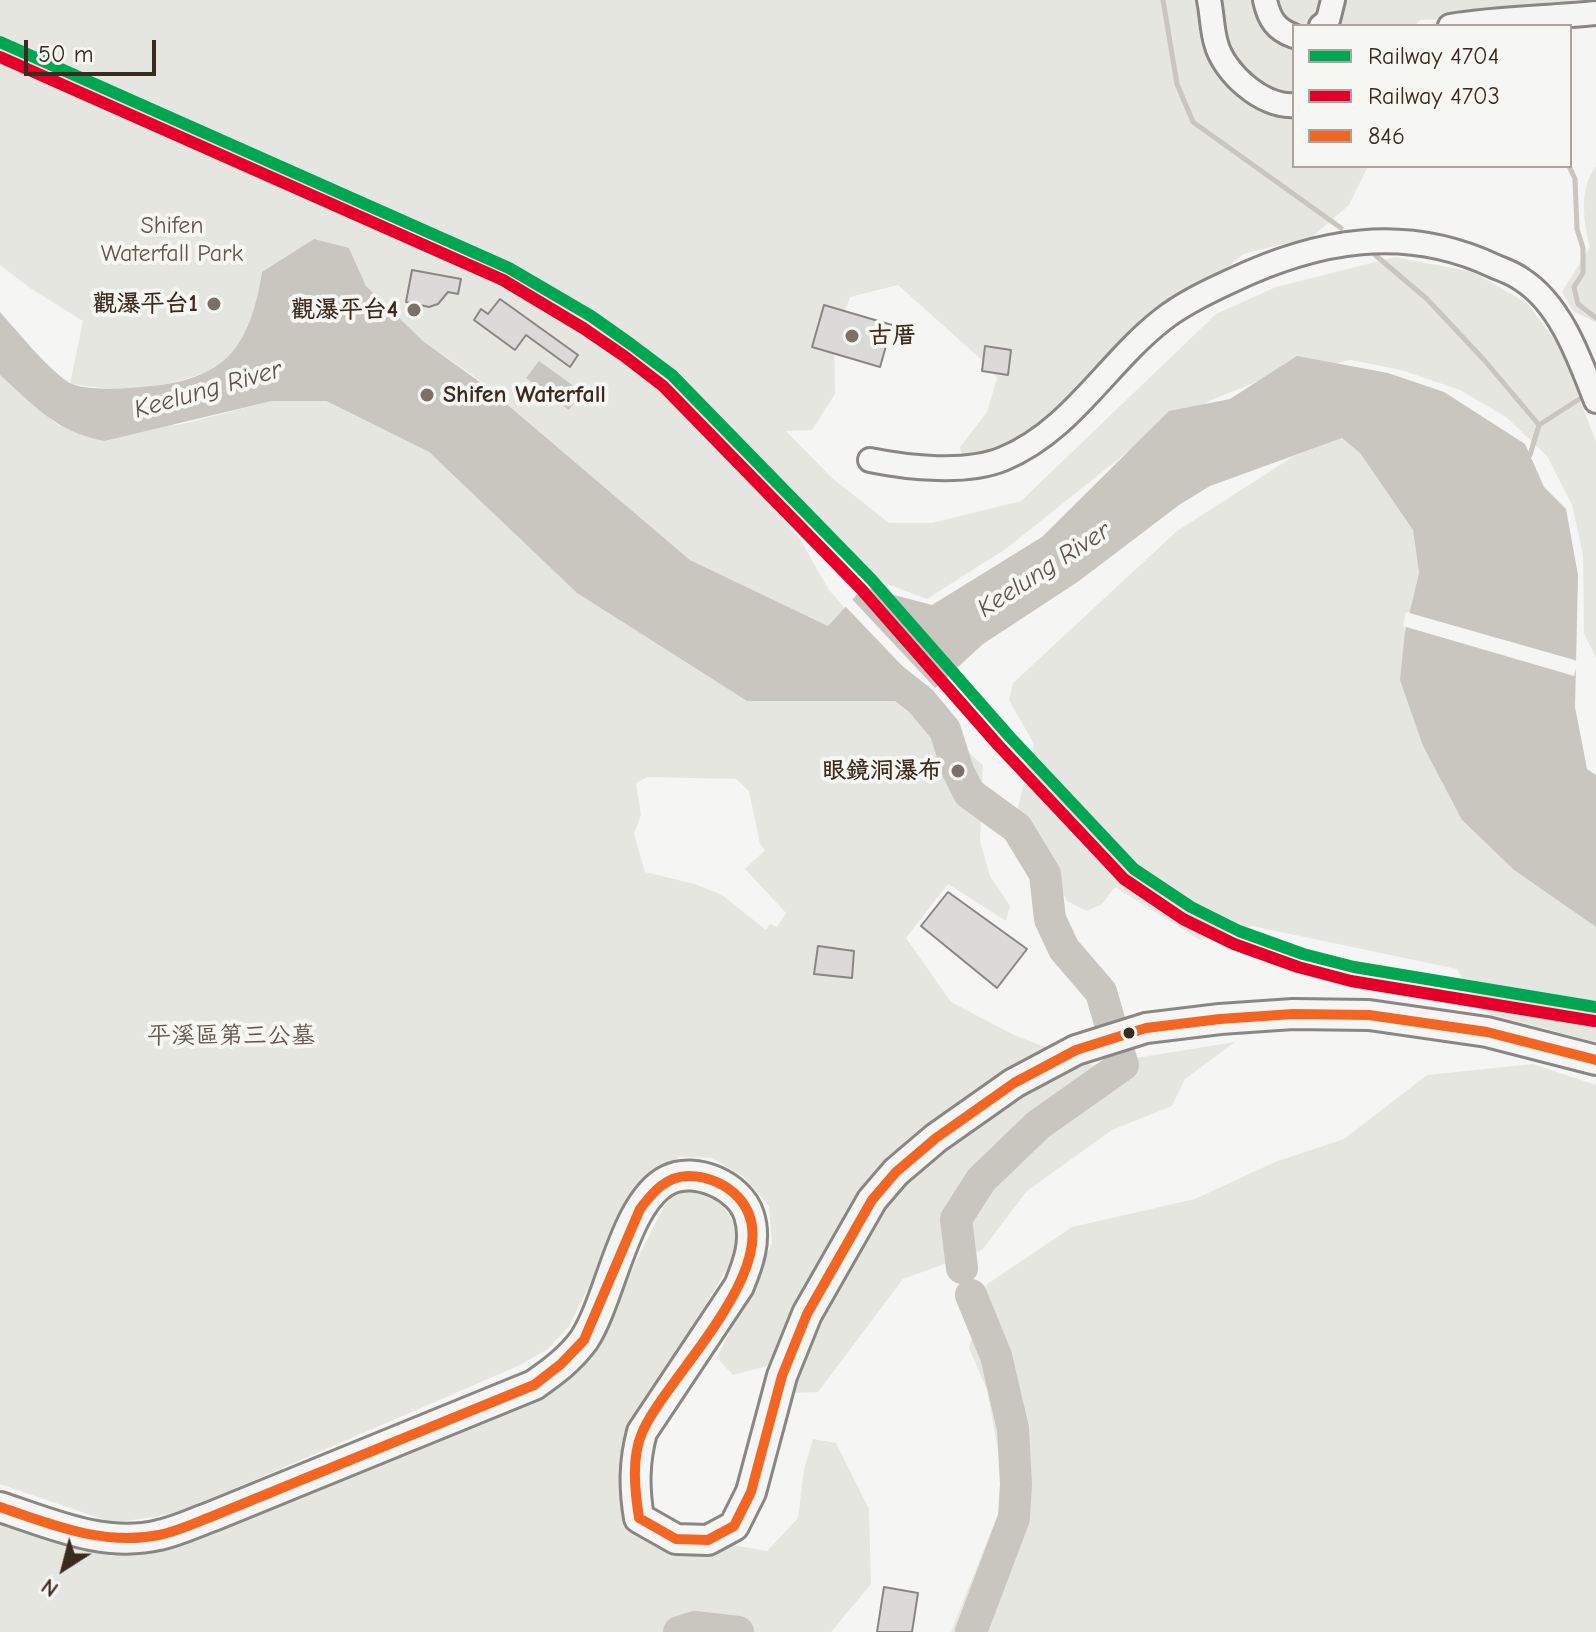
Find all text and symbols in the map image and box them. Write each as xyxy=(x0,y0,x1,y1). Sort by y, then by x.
scale bar xyxy=(28,24,160,74)
legend xyxy=(1292,24,1572,168)
text: 50 m xyxy=(38,40,94,68)
text: Railway 4704 xyxy=(1368,42,1499,70)
text: Railway 4703 xyxy=(1368,82,1500,110)
text: 846 xyxy=(1368,122,1405,150)
park label: Shifen Waterfall Park xyxy=(101,212,243,268)
place label: 觀瀑平台1 xyxy=(93,290,198,318)
marker: 觀瀑平台1 xyxy=(205,295,223,313)
place label: 觀瀑平台4 xyxy=(291,296,398,324)
marker: 觀瀑平台4 xyxy=(405,301,423,319)
place label: 古厝 xyxy=(868,322,916,350)
marker: 古厝 xyxy=(843,327,861,345)
water label: Keelung River xyxy=(130,354,286,426)
place label: Shifen Waterfall xyxy=(443,381,606,409)
marker: Shifen Waterfall xyxy=(418,386,436,404)
water label: Keelung River xyxy=(972,515,1116,625)
place label: 眼鏡洞瀑布 xyxy=(822,757,942,785)
marker: 眼鏡洞瀑布 xyxy=(949,762,967,780)
park label: 平溪區第三公墓 xyxy=(147,1022,315,1050)
unlabelled marker xyxy=(1121,1025,1137,1041)
north arrow xyxy=(24,1528,104,1608)
text: N xyxy=(36,1573,63,1602)

